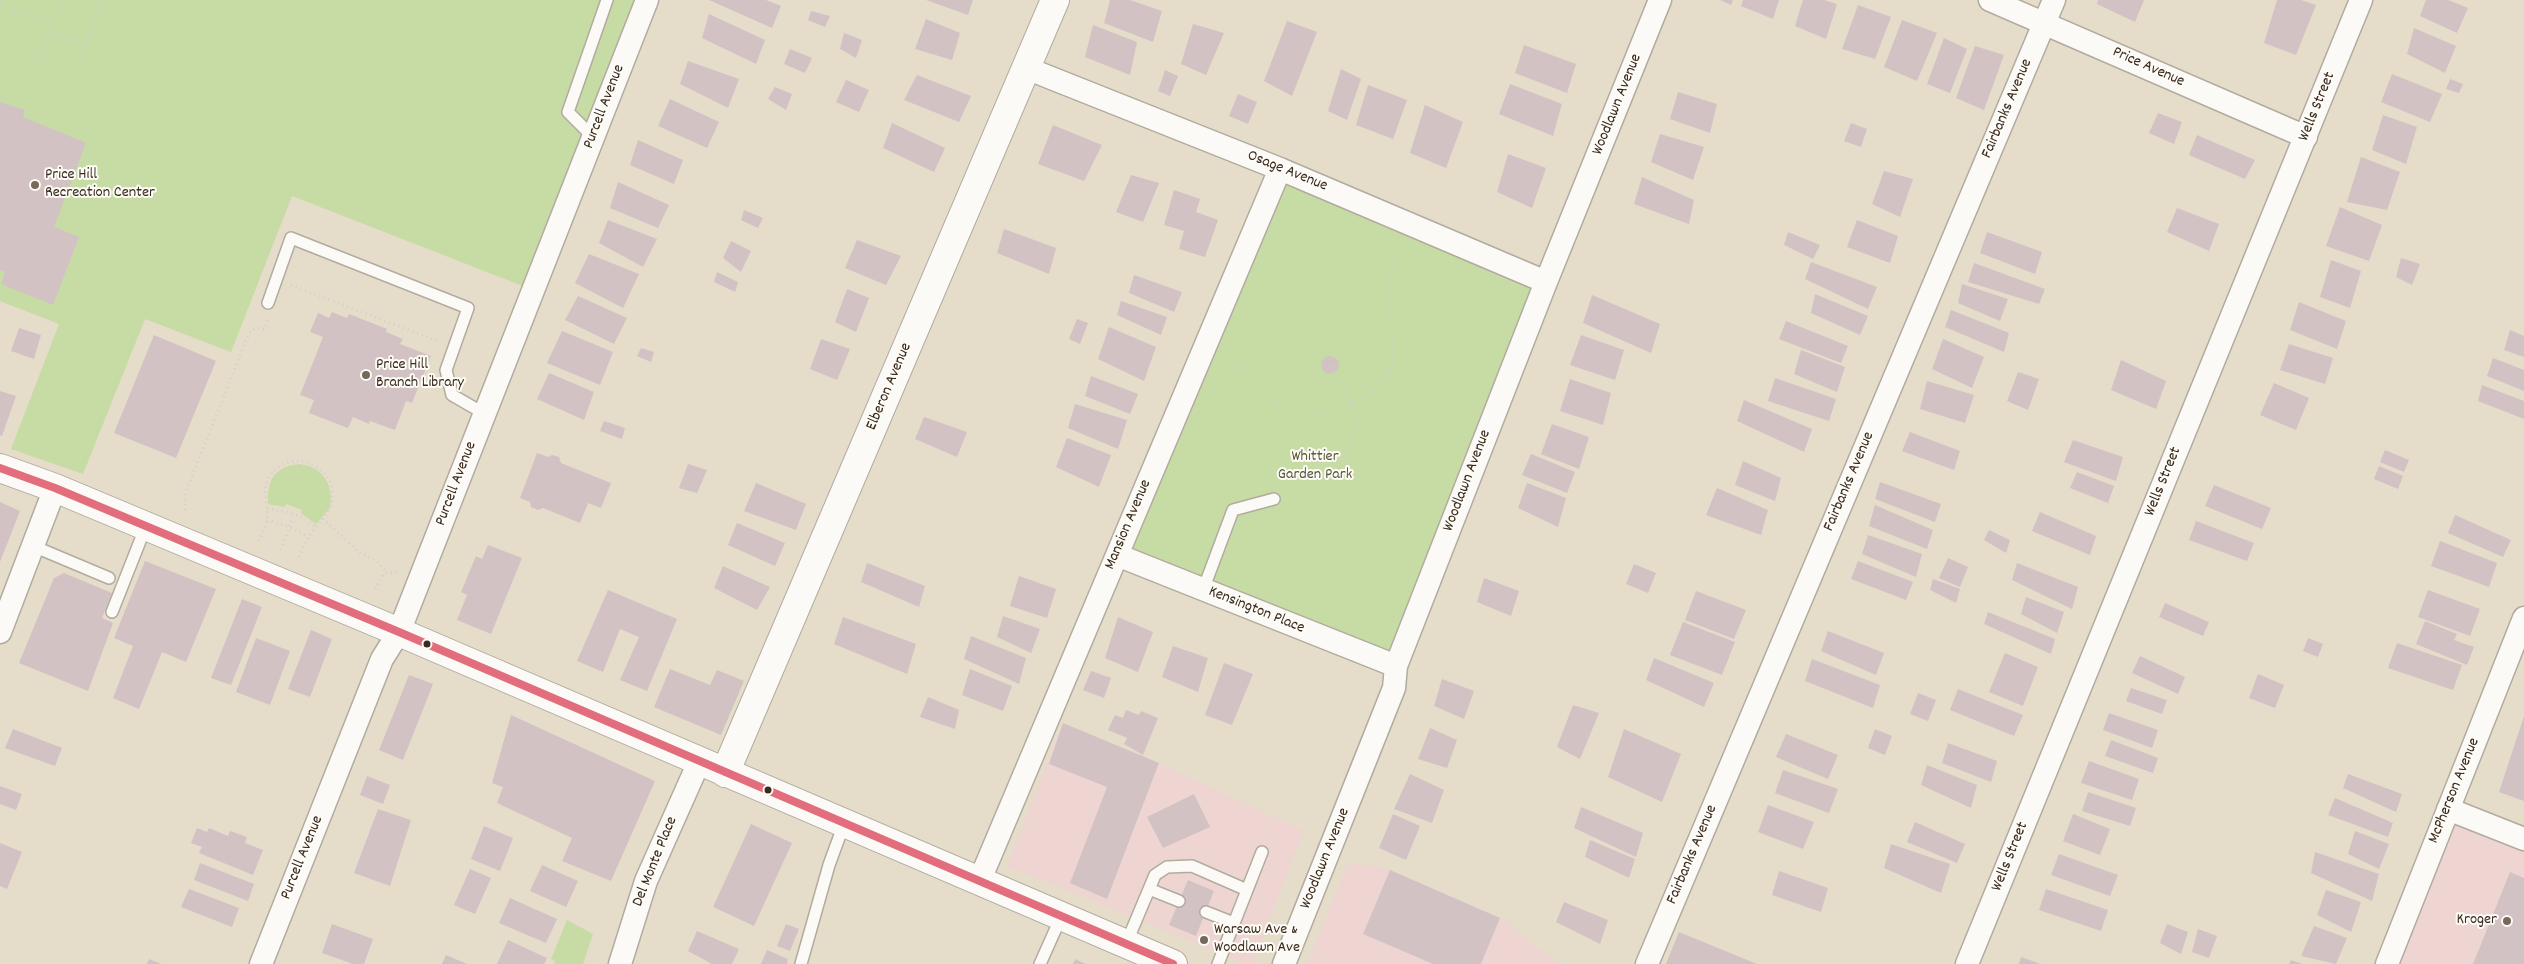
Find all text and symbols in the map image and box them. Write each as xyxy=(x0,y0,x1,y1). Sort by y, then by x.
street label: Price Avenue xyxy=(2109,44,2187,92)
street label: Woodlawn Avenue xyxy=(1589,52,1647,158)
street label: Fairbanks Avenue xyxy=(1978,56,2038,162)
street label: Purcell Avenue xyxy=(580,62,630,152)
street label: Wells Street xyxy=(2295,70,2341,144)
street label: Osage Avenue xyxy=(1244,147,1330,197)
place label: Price Hill Recreation Center xyxy=(45,166,155,204)
marker: Price Hill Recreation Center xyxy=(29,179,41,191)
street label: Elberon Avenue xyxy=(863,340,917,434)
place label: Price Hill Branch Library xyxy=(376,356,464,394)
marker: Price Hill Branch Library xyxy=(360,369,372,381)
street label: Woodlawn Avenue xyxy=(1440,427,1496,535)
street label: Fairbanks Avenue xyxy=(1820,429,1880,535)
street label: Purcell Avenue xyxy=(432,439,482,529)
street label: Wells Street xyxy=(2141,445,2187,519)
park label: Whittier Garden Park xyxy=(1278,448,1352,486)
street label: Mansion Avenue xyxy=(1101,477,1157,573)
street label: Kensington Place xyxy=(1205,583,1307,639)
unlabelled marker xyxy=(422,639,432,649)
street label: McPherson Avenue xyxy=(2425,735,2485,847)
unlabelled marker xyxy=(763,785,773,795)
street label: Fairbanks Avenue xyxy=(1663,802,1723,908)
street label: Woodlawn Avenue xyxy=(1297,806,1355,912)
street label: Purcell Avenue xyxy=(277,813,329,903)
street label: Del Monte Place xyxy=(629,814,683,910)
street label: Wells Street xyxy=(1988,820,2034,894)
place label: Kroger xyxy=(2457,911,2497,931)
marker: Kroger xyxy=(2501,915,2513,927)
place label: Warsaw Ave & Woodlawn Ave xyxy=(1214,921,1300,959)
marker: Warsaw Ave & Woodlawn Ave xyxy=(1198,934,1210,946)

